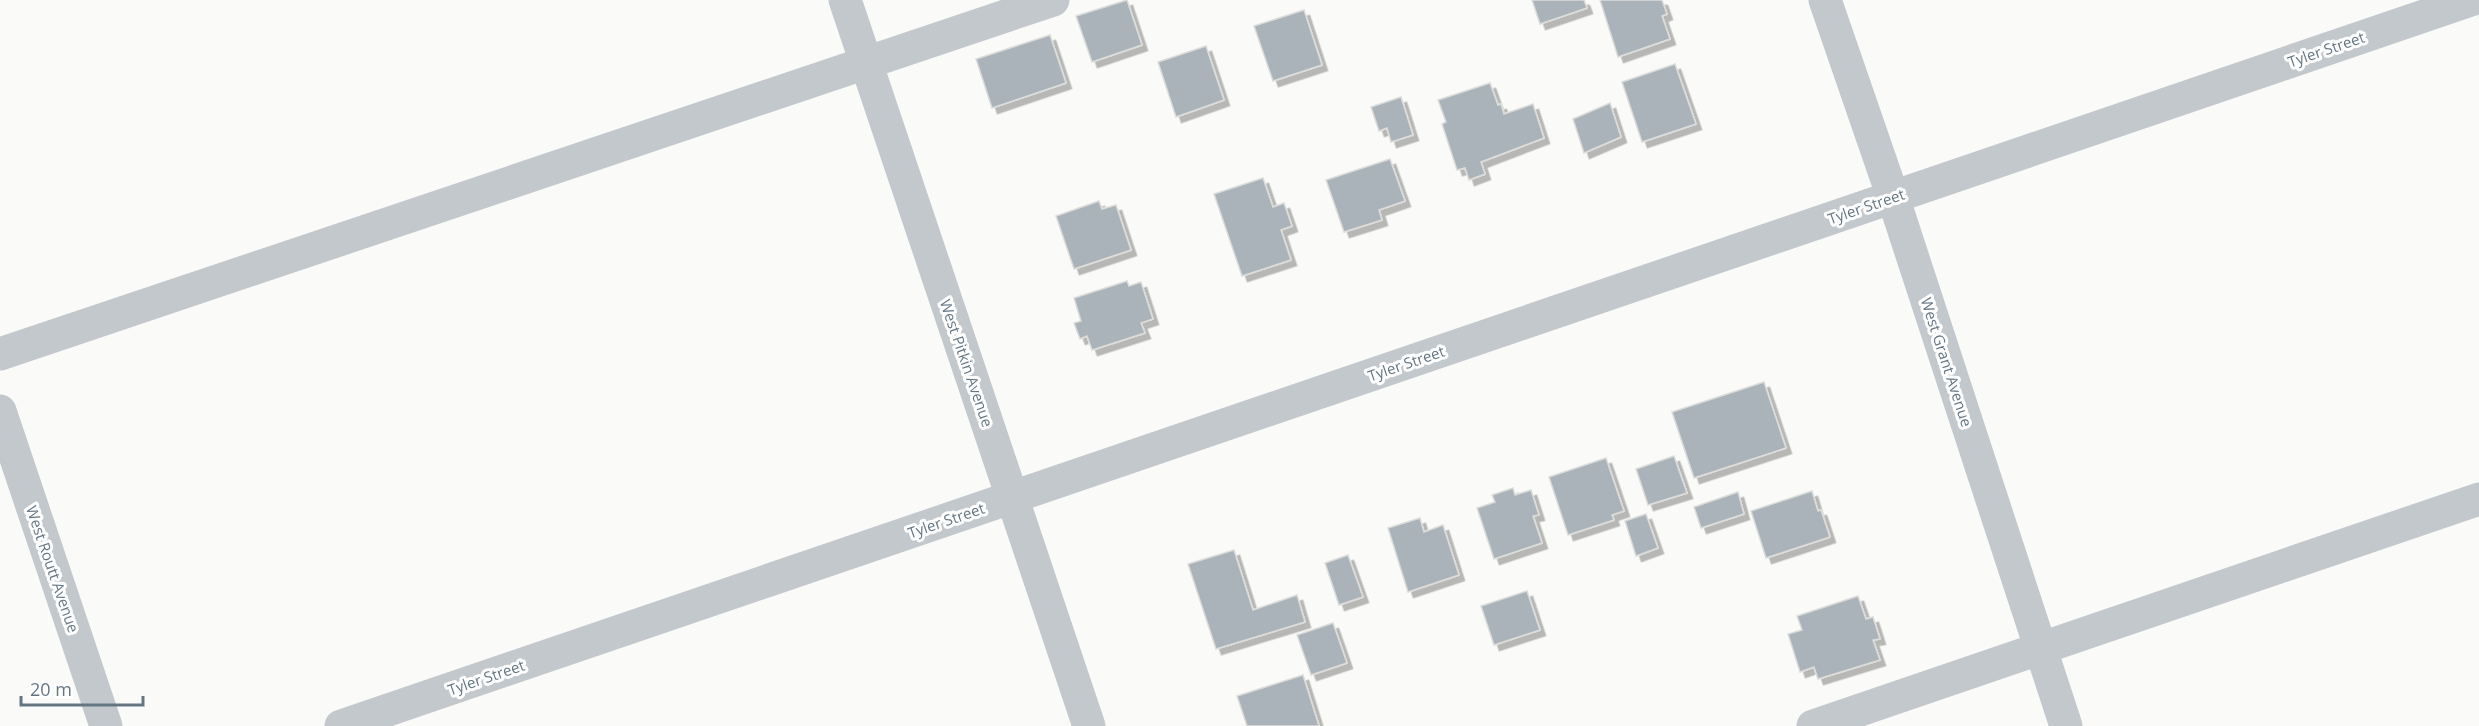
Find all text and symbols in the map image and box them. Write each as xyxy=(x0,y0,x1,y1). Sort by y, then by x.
street label: Tyler Street xyxy=(2285,27,2367,71)
street label: Tyler Street xyxy=(1825,184,1907,228)
street label: West Grant Avenue xyxy=(1917,295,1977,429)
street label: West Pitkin Avenue xyxy=(936,296,998,430)
street label: Tyler Street xyxy=(1365,341,1447,385)
street label: Tyler Street xyxy=(905,498,987,542)
street label: West Routt Avenue xyxy=(22,503,84,635)
street label: Tyler Street xyxy=(445,655,527,699)
scale bar xyxy=(21,669,142,707)
text: 20 m xyxy=(30,677,72,701)

